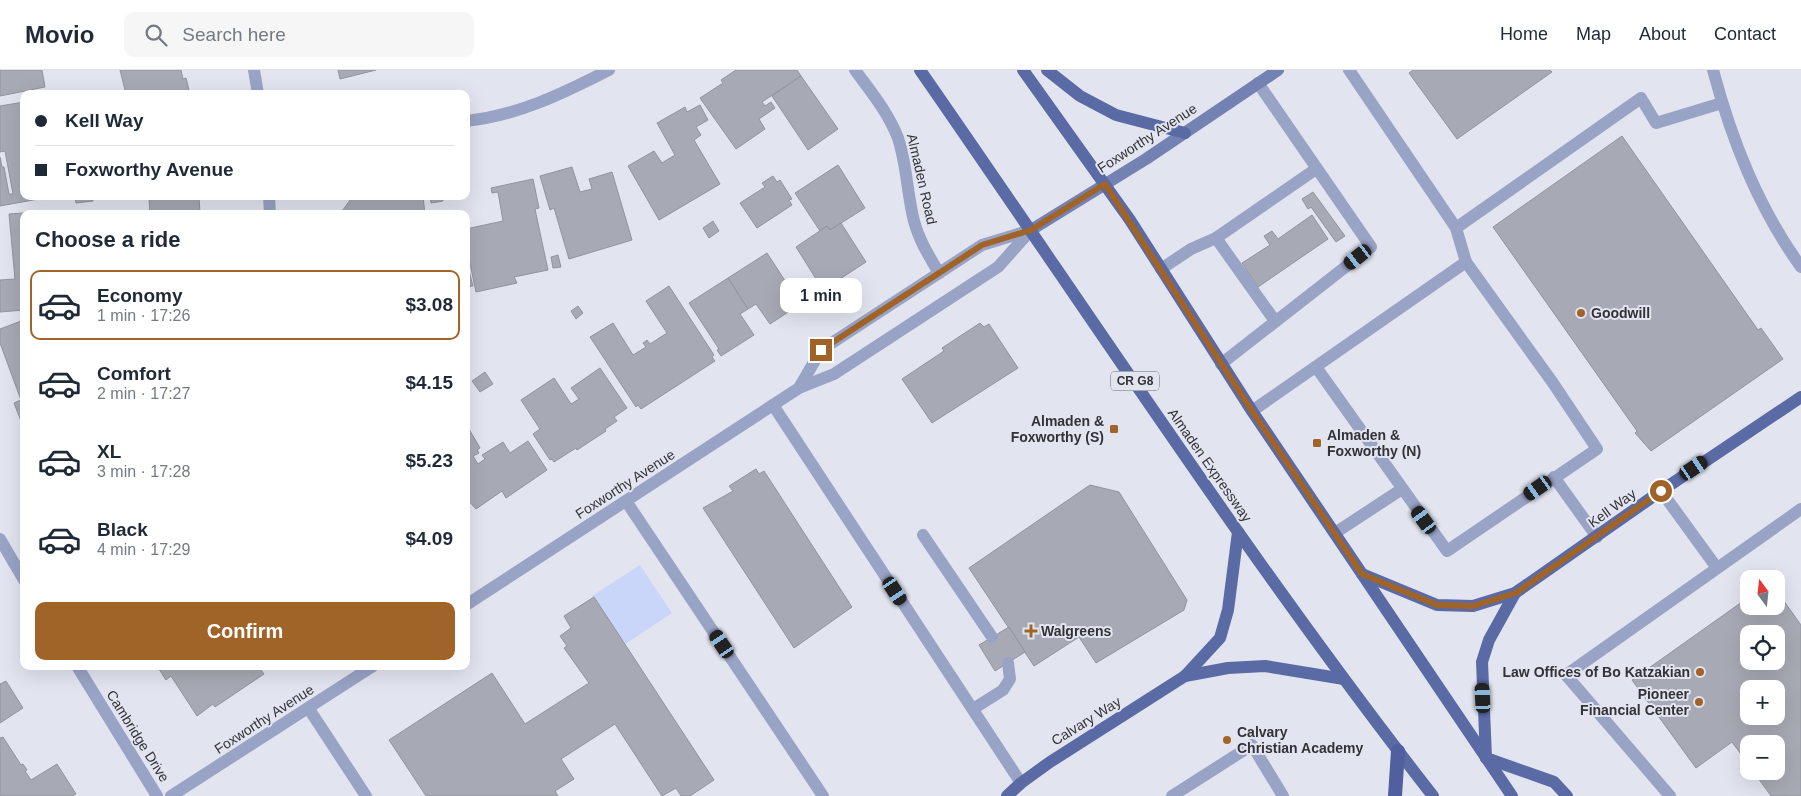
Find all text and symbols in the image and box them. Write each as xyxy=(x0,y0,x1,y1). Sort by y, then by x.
search box xyxy=(124,12,474,57)
text: Movio xyxy=(25,21,94,48)
icon: search xyxy=(142,21,170,49)
text: Search here xyxy=(182,24,286,45)
text: Home xyxy=(1500,24,1548,44)
text: Map xyxy=(1576,24,1611,44)
text: About xyxy=(1639,24,1686,44)
text: Contact xyxy=(1714,24,1776,44)
street label: Foxworthy Avenue xyxy=(1094,100,1200,176)
text: Kell Way xyxy=(65,110,144,131)
street label: Almaden Road xyxy=(904,132,940,226)
text: Foxworthy Avenue xyxy=(65,159,234,180)
text: Choose a ride xyxy=(35,227,180,252)
car xyxy=(1341,242,1374,272)
callout: 1 min xyxy=(780,278,862,312)
icon: car xyxy=(37,283,82,328)
text: Economy xyxy=(97,285,183,306)
text: 1 min xyxy=(800,287,842,304)
text: $3.08 xyxy=(405,294,453,315)
place label: Goodwill xyxy=(1591,305,1650,321)
text: 1 min · 17:26 xyxy=(97,307,190,324)
marker: Goodwill xyxy=(1575,307,1587,319)
route end xyxy=(810,339,832,361)
icon: car xyxy=(37,361,82,406)
text: Comfort xyxy=(97,363,171,384)
text: $4.15 xyxy=(405,372,453,393)
road number: CR G8 xyxy=(1111,372,1159,391)
text: 2 min · 17:27 xyxy=(97,385,190,402)
street label: Almaden Expressway xyxy=(1165,405,1255,525)
place label: Almaden & Foxworthy (S) xyxy=(1011,413,1104,445)
marker: Almaden & Foxworthy (S) xyxy=(1108,423,1120,435)
place label: Almaden & Foxworthy (N) xyxy=(1327,427,1421,459)
marker: Almaden & Foxworthy (N) xyxy=(1311,437,1323,449)
icon: car xyxy=(37,439,82,484)
text: XL xyxy=(97,441,121,462)
street label: Foxworthy Avenue xyxy=(572,446,678,522)
text: $5.23 xyxy=(405,450,453,471)
car xyxy=(1677,453,1710,483)
text: 3 min · 17:28 xyxy=(97,463,190,480)
car xyxy=(1521,473,1554,503)
route start xyxy=(1650,480,1672,502)
street label: Kell Way xyxy=(1585,485,1639,531)
car xyxy=(1409,503,1438,537)
icon: car xyxy=(37,517,82,562)
text: Black xyxy=(97,519,148,540)
text: $4.09 xyxy=(405,528,453,549)
text: 4 min · 17:29 xyxy=(97,541,190,558)
north arrow xyxy=(1740,570,1785,615)
map controls xyxy=(1740,570,1785,780)
car xyxy=(880,574,909,608)
button: Confirm xyxy=(35,602,455,660)
place label: Walgreens xyxy=(1041,623,1111,639)
marker: Walgreens xyxy=(1025,625,1037,637)
button: locate xyxy=(1740,625,1785,670)
car xyxy=(707,627,736,661)
place label: Law Offices of Bo Katzakian xyxy=(1503,664,1690,680)
marker: Law Offices of Bo Katzakian xyxy=(1694,666,1706,678)
button: + xyxy=(1740,680,1785,725)
street label: Foxworthy Avenue xyxy=(211,681,317,757)
car xyxy=(1474,683,1491,713)
place label: Pioneer Financial Center xyxy=(1580,686,1690,718)
street label: Cambridge Drive xyxy=(103,687,173,785)
street label: Calvary Way xyxy=(1048,693,1124,749)
marker: Pioneer Financial Center xyxy=(1693,696,1705,708)
place label: Calvary Christian Academy xyxy=(1237,724,1364,756)
marker: Calvary Christian Academy xyxy=(1221,734,1233,746)
button: − xyxy=(1740,735,1785,780)

